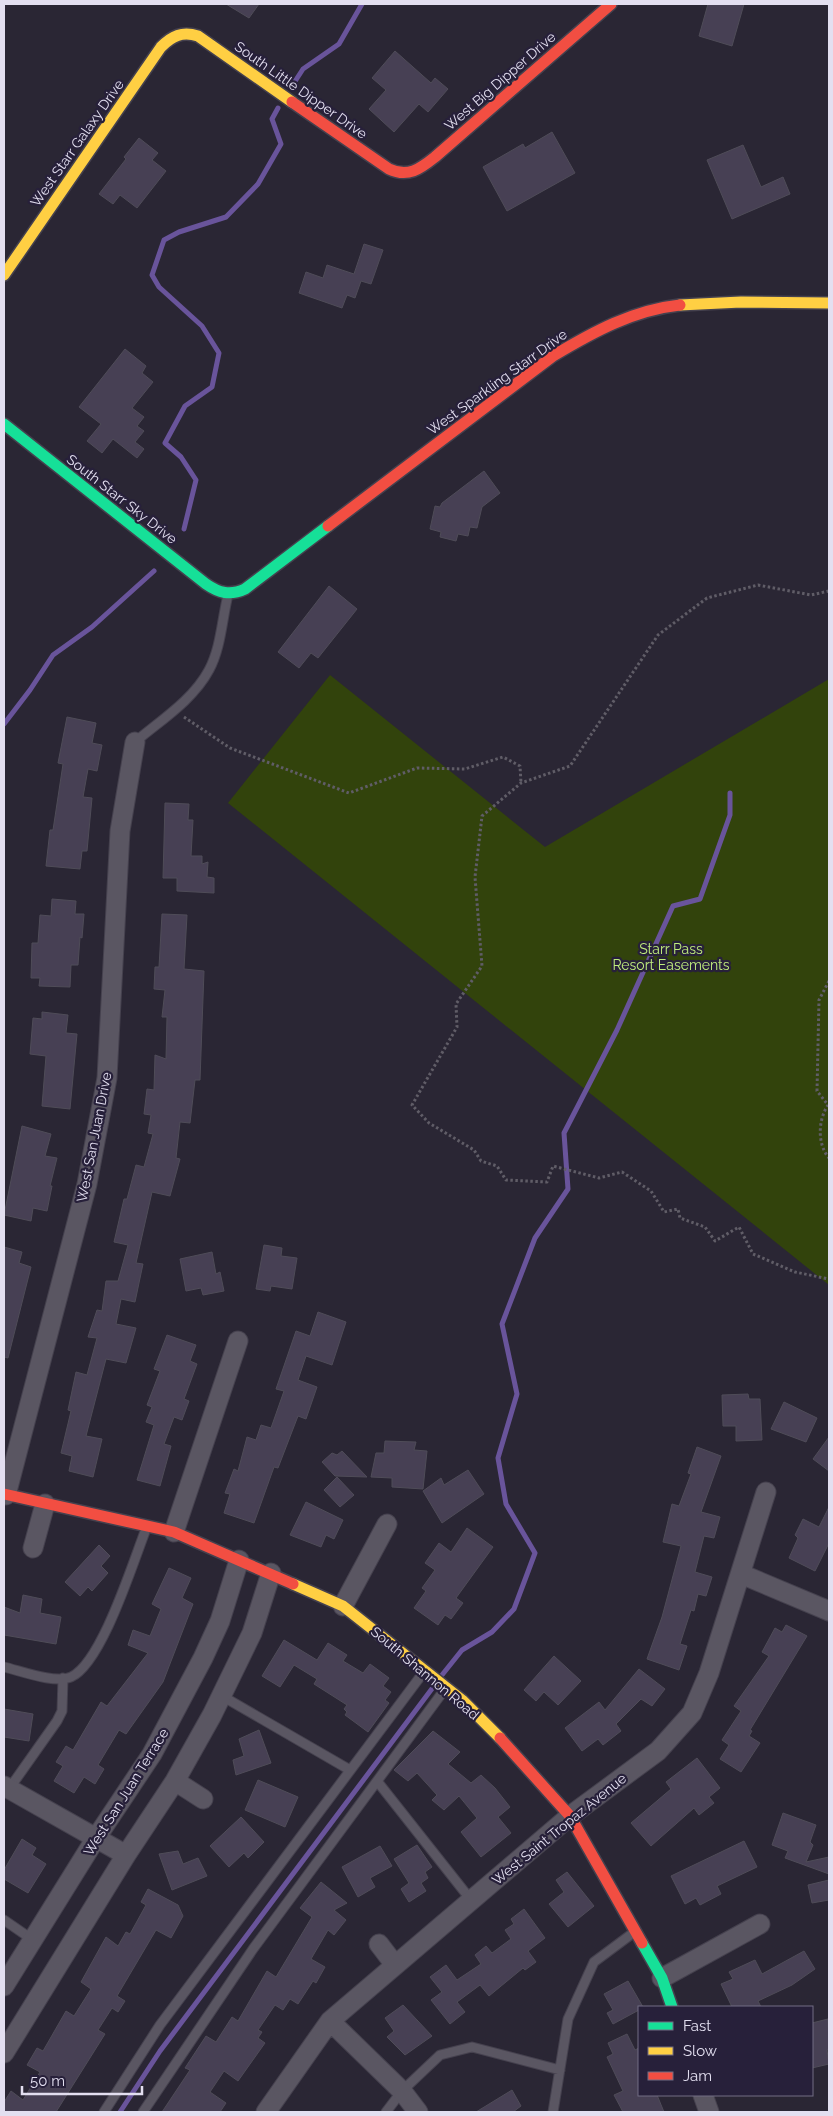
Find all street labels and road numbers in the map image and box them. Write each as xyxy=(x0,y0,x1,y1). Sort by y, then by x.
street label: West Big Dipper Drive xyxy=(441,28,559,134)
street label: South Little Dipper Drive xyxy=(232,38,370,142)
street label: West Starr Galaxy Drive xyxy=(27,77,127,209)
street label: West Sparkling Starr Drive xyxy=(424,326,570,438)
street label: South Starr Sky Drive xyxy=(64,451,180,547)
street label: West San Juan Drive xyxy=(74,1071,114,1203)
street label: South Shannon Road xyxy=(368,1623,482,1723)
street label: West San Juan Terrace xyxy=(80,1726,172,1858)
street label: West Saint Tropaz Avenue xyxy=(489,1770,629,1888)

